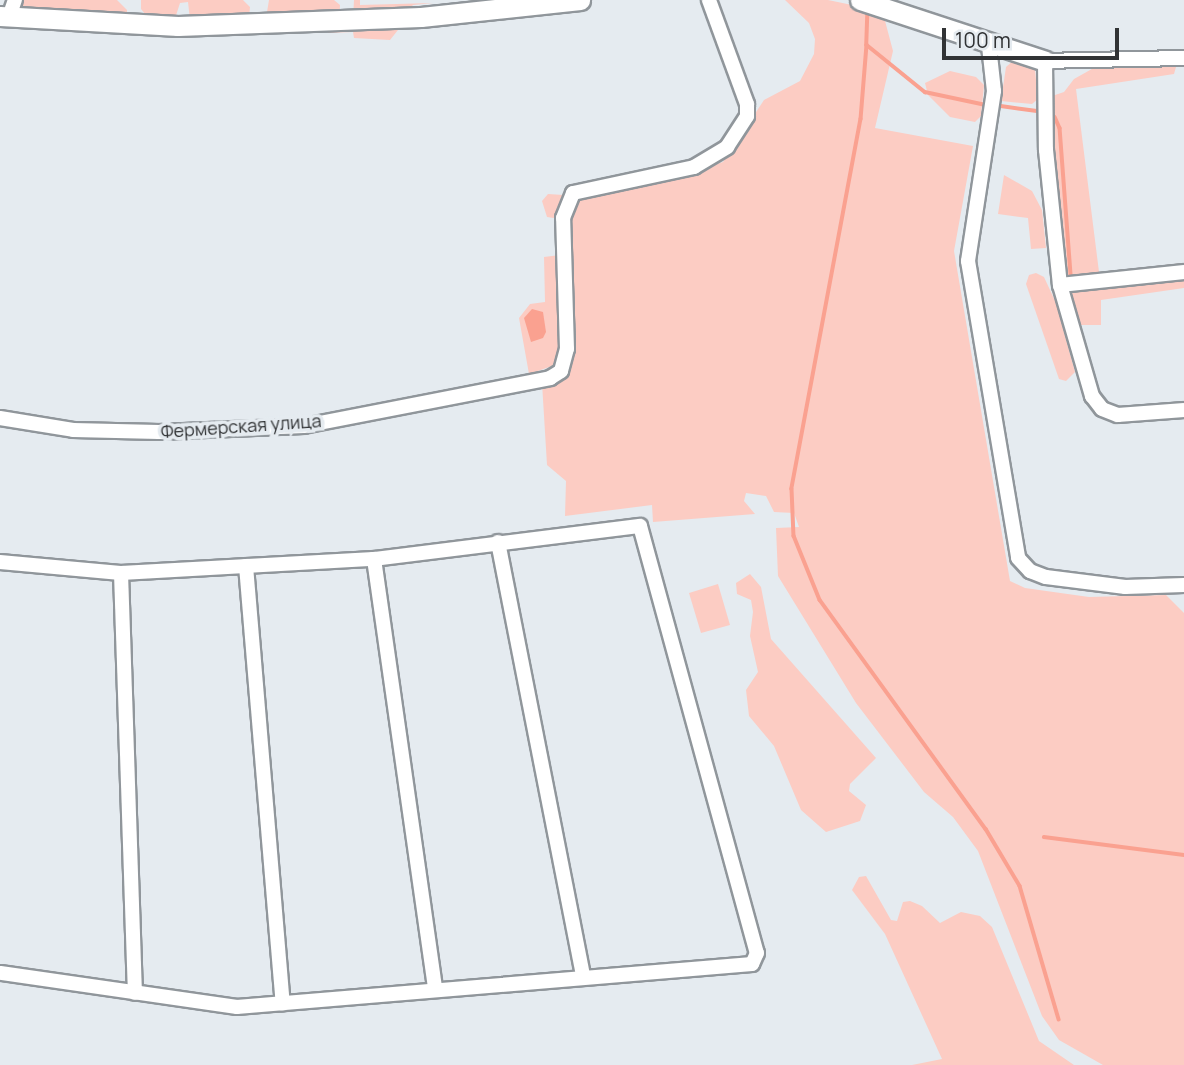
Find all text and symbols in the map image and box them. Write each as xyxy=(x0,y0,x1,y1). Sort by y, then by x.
scale bar xyxy=(946,14,1123,58)
text: 100 m xyxy=(955,26,1011,54)
street label: Фермерская улица xyxy=(160,410,322,442)

